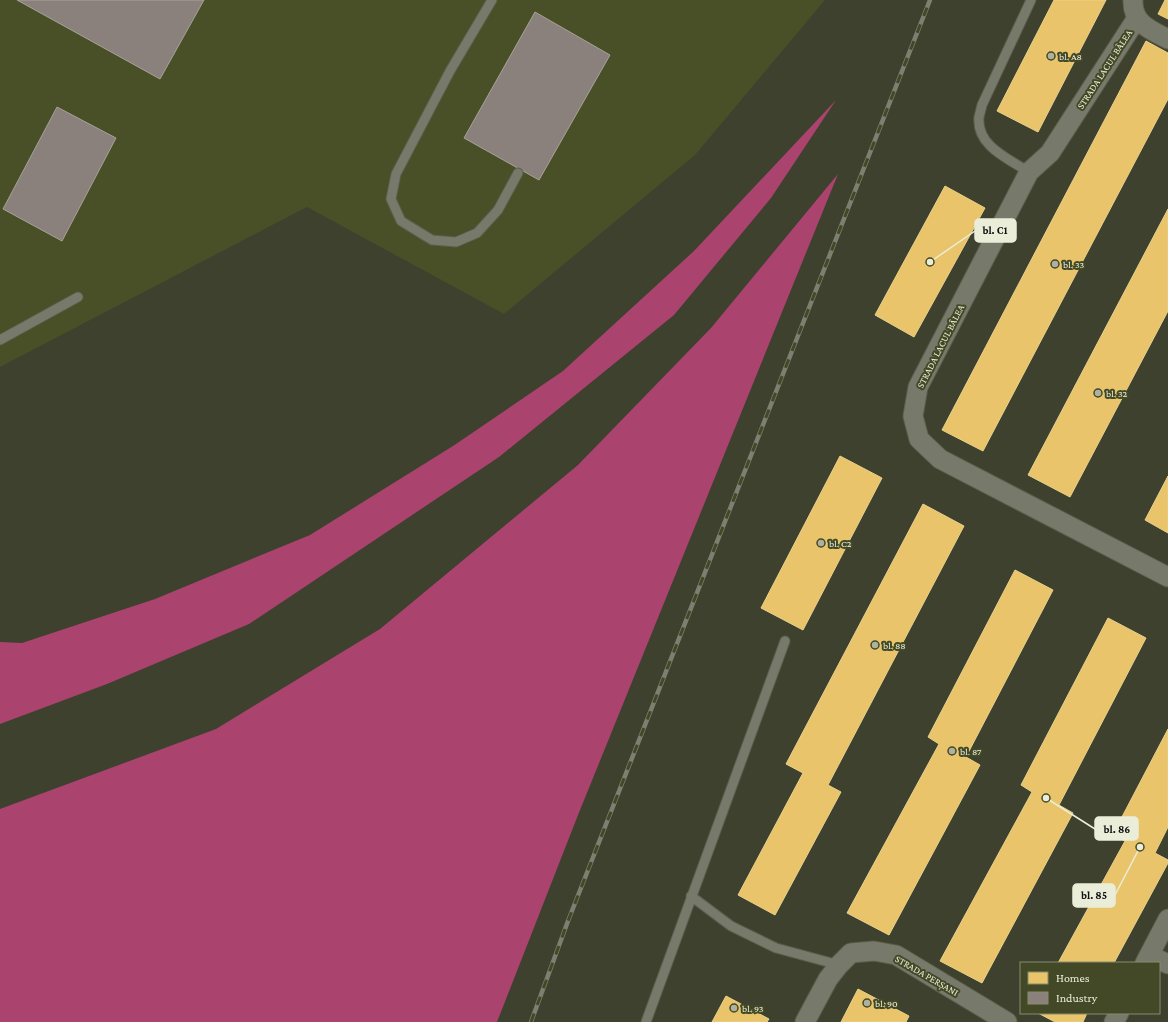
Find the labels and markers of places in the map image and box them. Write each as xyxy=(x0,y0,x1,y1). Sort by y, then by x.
marker: bl. A8 xyxy=(1046,51,1056,61)
place label: bl. A8 xyxy=(1059,51,1082,62)
callout: bl. C1 xyxy=(975,219,1016,242)
marker: bl. 33 xyxy=(1050,259,1060,269)
place label: bl. 33 xyxy=(1063,259,1085,270)
marker: bl. 32 xyxy=(1093,388,1103,398)
place label: bl. 32 xyxy=(1106,388,1128,399)
marker: bl. C2 xyxy=(816,538,826,548)
place label: bl. C2 xyxy=(829,538,852,549)
marker: bl. 88 xyxy=(870,640,880,650)
place label: bl. 88 xyxy=(883,640,906,651)
marker: bl. 87 xyxy=(947,746,957,756)
place label: bl. 87 xyxy=(960,746,982,757)
callout: bl. 86 xyxy=(1095,817,1138,840)
callout: bl. 85 xyxy=(1073,884,1115,907)
marker: bl. 90 xyxy=(862,998,872,1008)
place label: bl. 90 xyxy=(875,998,898,1009)
marker: bl. 93 xyxy=(729,1003,739,1013)
place label: bl. 93 xyxy=(742,1003,764,1014)

